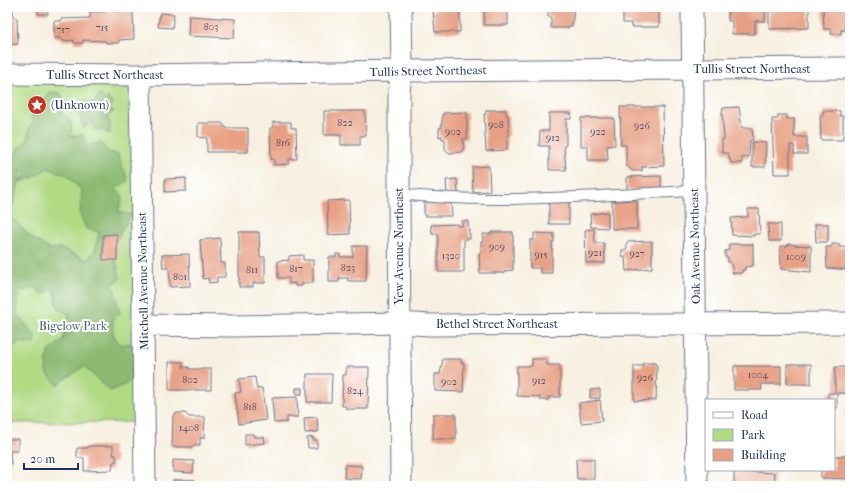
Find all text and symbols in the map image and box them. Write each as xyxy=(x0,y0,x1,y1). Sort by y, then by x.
house number: 803 xyxy=(204,21,218,33)
house number: 715 xyxy=(96,22,108,34)
house number: 717 xyxy=(56,24,70,36)
street label: Tullis Street Northeast xyxy=(693,62,811,76)
street label: Tullis Street Northeast xyxy=(369,63,487,79)
street label: Tullis Street Northeast xyxy=(46,68,164,82)
place icon: (Unknown) xyxy=(26,94,48,116)
place label: (Unknown) xyxy=(51,98,109,112)
house number: 822 xyxy=(337,117,353,129)
house number: 908 xyxy=(488,119,504,131)
house number: 926 xyxy=(634,120,650,132)
house number: 902 xyxy=(445,126,461,138)
house number: 922 xyxy=(590,126,606,138)
house number: 912 xyxy=(546,132,560,144)
house number: 816 xyxy=(276,137,291,149)
street label: Yew Avenue Northeast xyxy=(392,187,406,305)
street label: Oak Avenue Northeast xyxy=(687,187,703,304)
street label: Mitchell Avenue Northeast xyxy=(135,211,151,350)
house number: 909 xyxy=(489,241,505,253)
house number: 921 xyxy=(588,247,602,259)
house number: 927 xyxy=(629,248,645,260)
house number: 915 xyxy=(534,249,548,261)
house number: 1320 xyxy=(442,250,460,262)
house number: 1009 xyxy=(786,251,806,263)
house number: 823 xyxy=(341,262,355,274)
house number: 817 xyxy=(289,263,303,275)
house number: 811 xyxy=(246,264,258,276)
house number: 801 xyxy=(173,271,187,283)
street label: Bethel Street Northeast xyxy=(436,317,559,331)
park label: Bigelow Park xyxy=(39,319,108,333)
house number: 1004 xyxy=(748,369,769,381)
house number: 926 xyxy=(637,372,653,384)
house number: 802 xyxy=(182,374,198,386)
house number: 912 xyxy=(532,375,546,387)
house number: 902 xyxy=(441,376,457,388)
house number: 824 xyxy=(347,385,364,397)
legend xyxy=(705,399,835,471)
house number: 818 xyxy=(243,401,257,413)
text: Road xyxy=(741,408,768,422)
house number: 1408 xyxy=(179,422,199,434)
text: Park xyxy=(741,428,766,442)
scale bar xyxy=(24,445,78,471)
text: Building xyxy=(741,448,786,462)
text: 20 m xyxy=(30,452,55,466)

